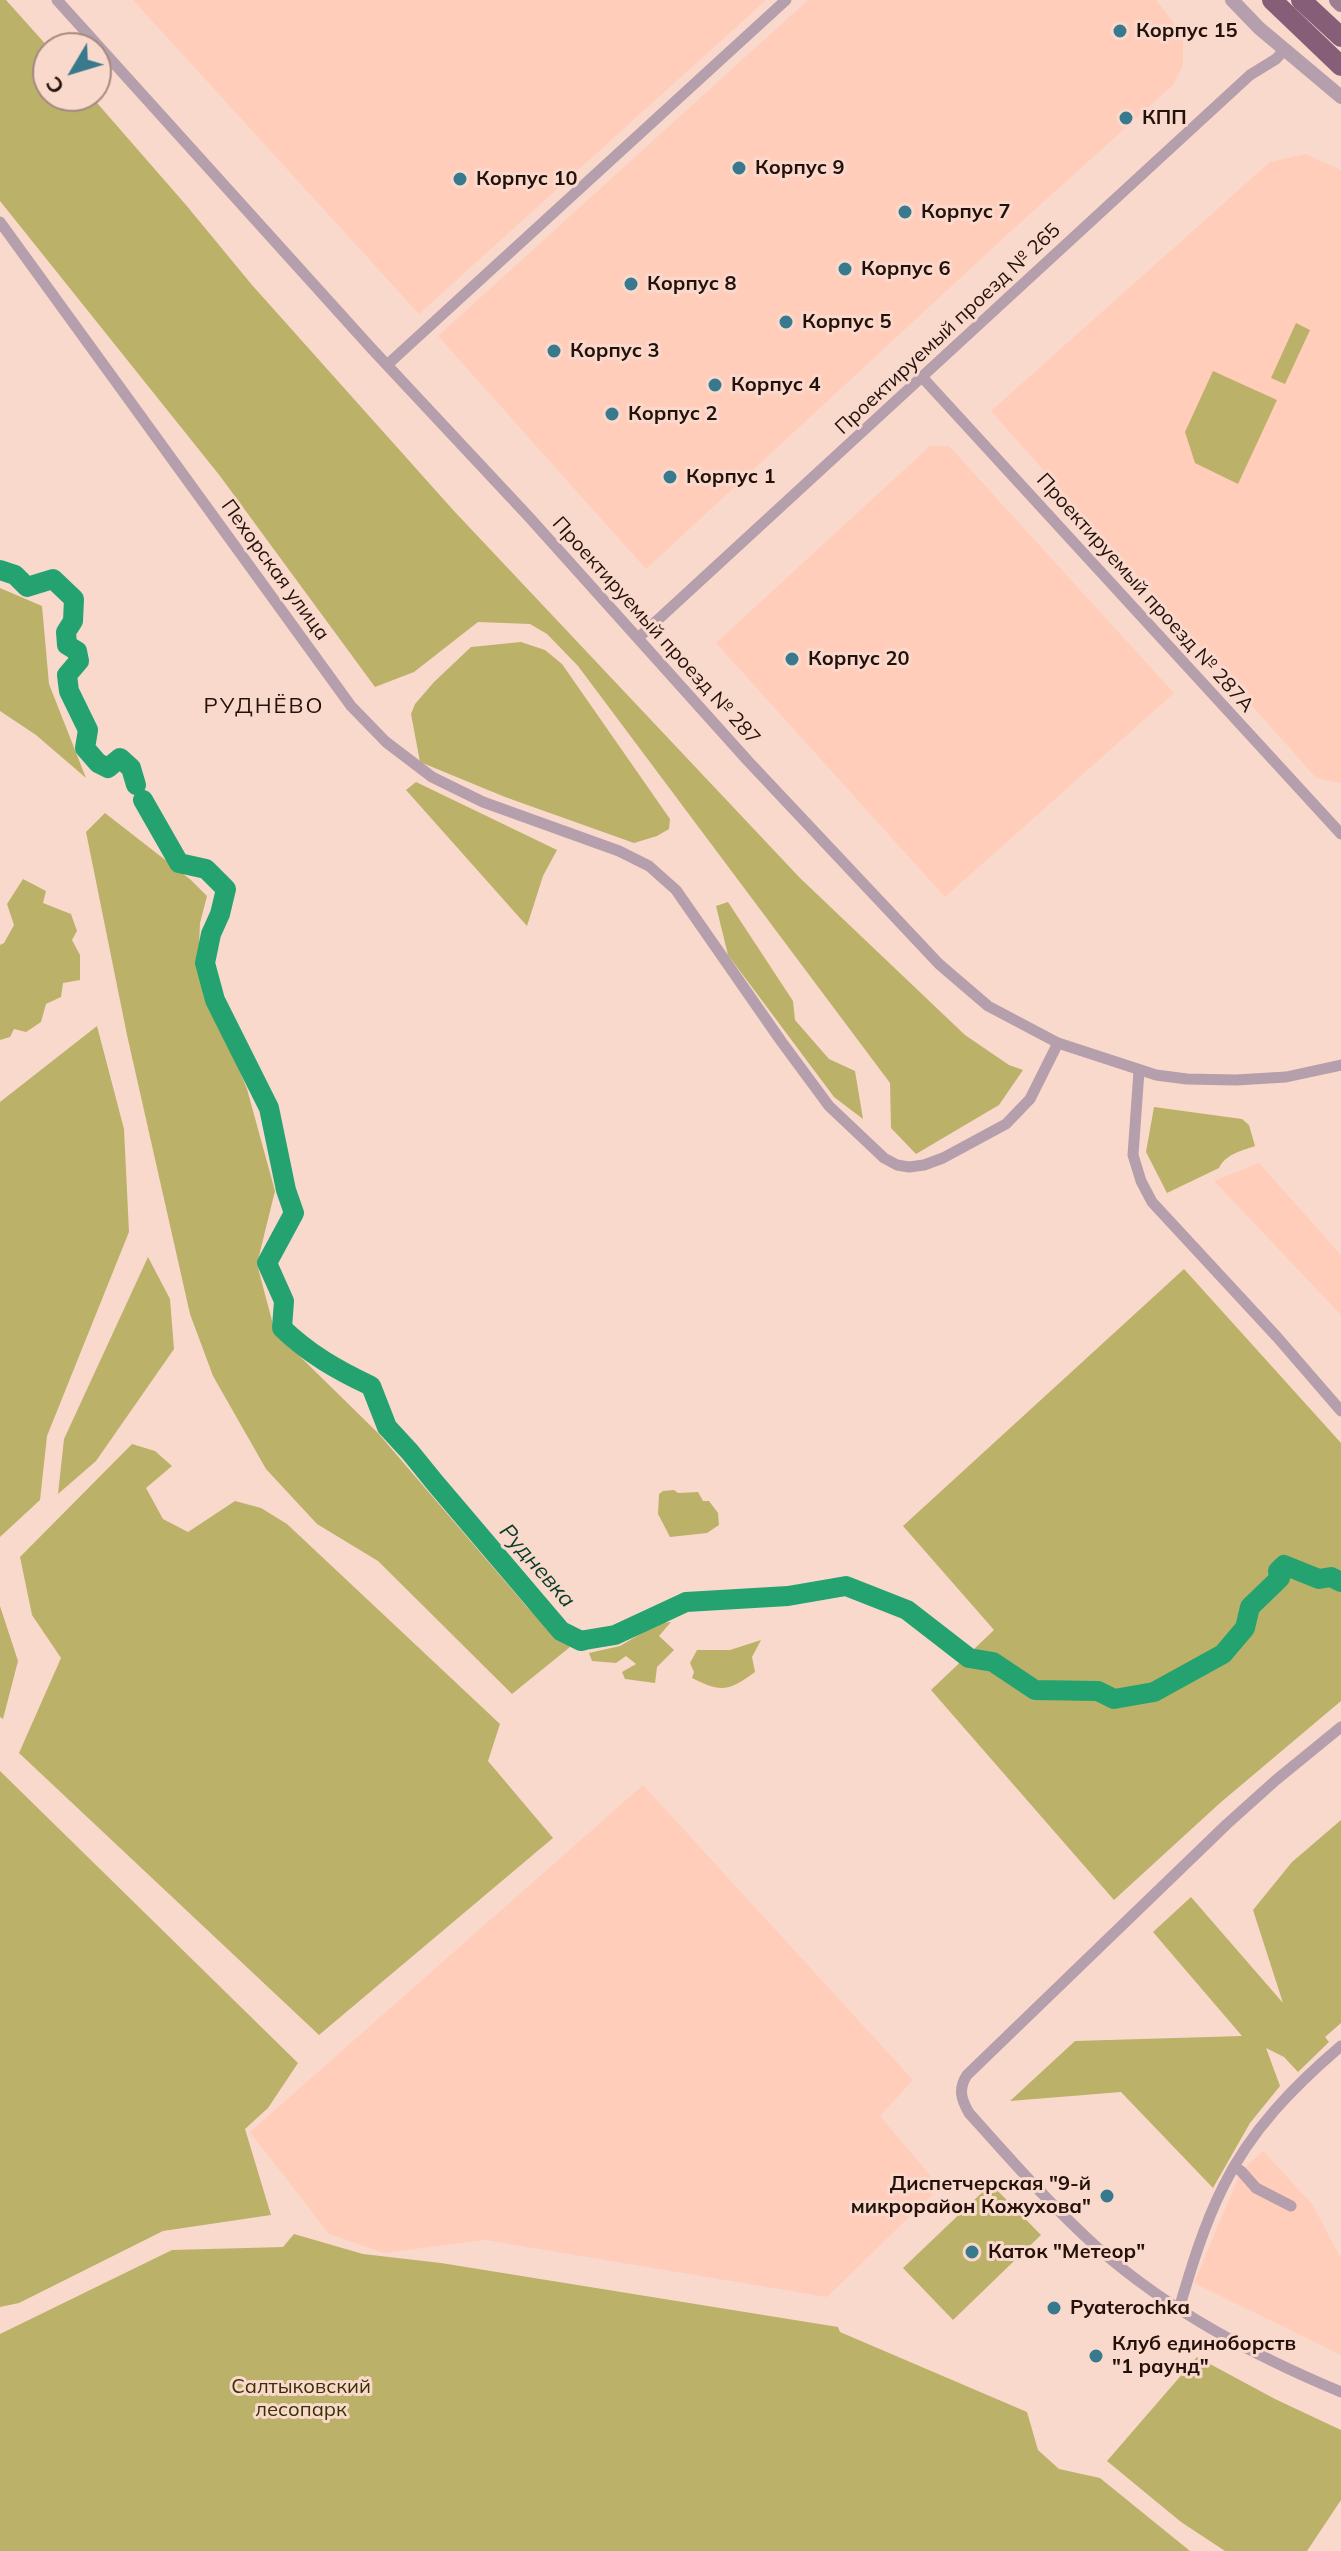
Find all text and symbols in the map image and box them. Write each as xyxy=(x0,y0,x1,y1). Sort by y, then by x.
place label: Корпус 15 xyxy=(1136,19,1238,43)
marker: Корпус 15 xyxy=(1111,22,1129,40)
north arrow xyxy=(32,32,112,112)
text: С xyxy=(39,71,70,100)
place label: КПП xyxy=(1142,106,1187,130)
marker: КПП xyxy=(1117,109,1135,127)
place label: Корпус 9 xyxy=(755,156,845,180)
marker: Корпус 9 xyxy=(730,159,748,177)
place label: Корпус 10 xyxy=(476,167,578,191)
marker: Корпус 10 xyxy=(451,170,469,188)
place label: Корпус 7 xyxy=(921,200,1011,224)
marker: Корпус 7 xyxy=(896,203,914,221)
street label: Проектируемый проезд № 265 xyxy=(831,218,1065,440)
place label: Корпус 6 xyxy=(861,257,951,281)
marker: Корпус 6 xyxy=(836,260,854,278)
place label: Корпус 8 xyxy=(647,272,737,296)
marker: Корпус 8 xyxy=(622,275,640,293)
place label: Корпус 5 xyxy=(802,310,892,334)
marker: Корпус 5 xyxy=(777,313,795,331)
place label: Корпус 3 xyxy=(570,339,660,363)
marker: Корпус 3 xyxy=(545,342,563,360)
place label: Корпус 4 xyxy=(731,373,821,397)
marker: Корпус 4 xyxy=(706,376,724,394)
place label: Корпус 2 xyxy=(628,402,718,426)
marker: Корпус 2 xyxy=(603,405,621,423)
place label: Корпус 1 xyxy=(686,465,776,489)
marker: Корпус 1 xyxy=(661,468,679,486)
street label: Проектируемый проезд № 287А xyxy=(1031,469,1259,717)
street label: Пехорская улица xyxy=(216,495,334,645)
street label: Проектируемый проезд № 287 xyxy=(547,512,765,750)
place label: Корпус 20 xyxy=(808,647,910,671)
marker: Корпус 20 xyxy=(783,650,801,668)
district label: РУДНЁВО xyxy=(204,693,324,719)
water label: Рудневка xyxy=(494,1519,580,1613)
place label: Диспетчерская "9-й микрорайон Кожухова" xyxy=(851,2172,1091,2219)
marker: Диспетчерская "9-й микрорайон Кожухова" xyxy=(1098,2187,1116,2205)
place label: Каток "Метеор" xyxy=(988,2240,1145,2264)
marker: Каток "Метеор" xyxy=(963,2243,981,2261)
place label: Pyaterochka xyxy=(1070,2296,1190,2320)
marker: Pyaterochka xyxy=(1045,2299,1063,2317)
place label: Клуб единоборств "1 раунд" xyxy=(1112,2332,1296,2379)
marker: Клуб единоборств "1 раунд" xyxy=(1087,2347,1105,2365)
park label: Салтыковский лесопарк xyxy=(231,2375,371,2422)

